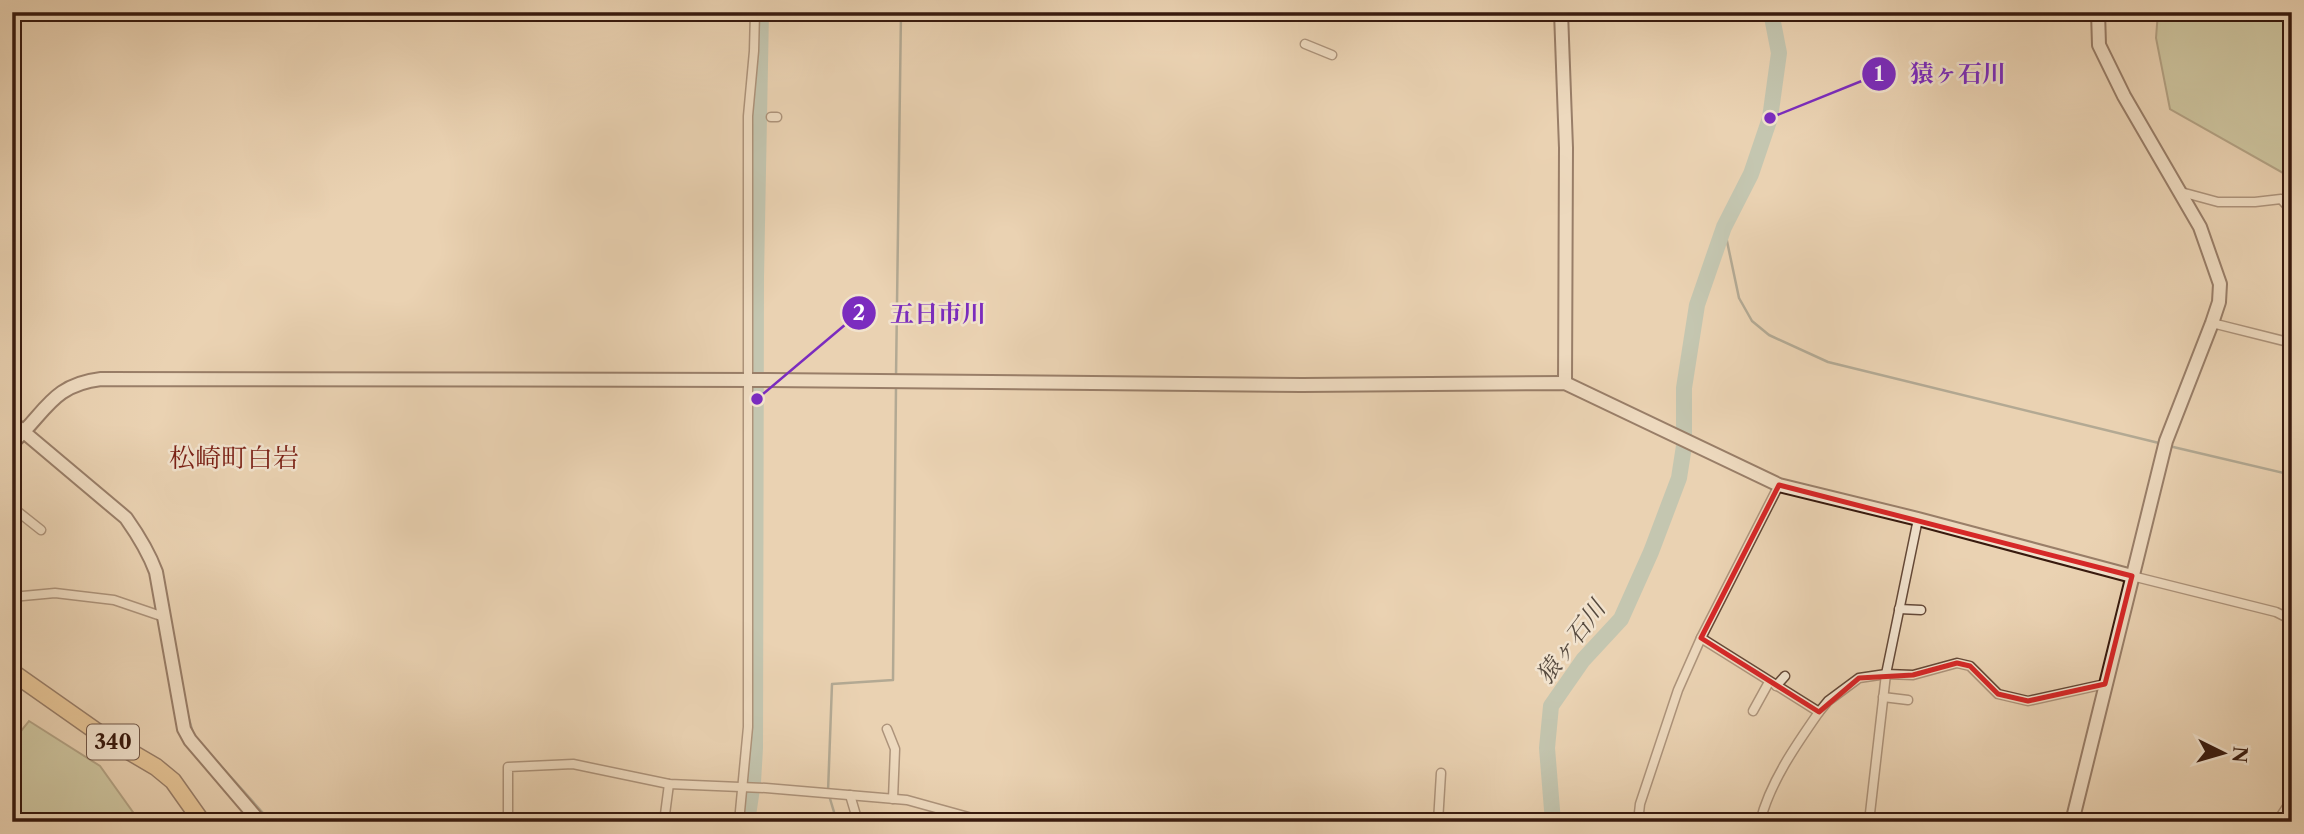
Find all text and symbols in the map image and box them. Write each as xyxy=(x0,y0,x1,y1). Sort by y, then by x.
callout: 猿ヶ石川 xyxy=(1861,51,2020,96)
text: 猿ヶ石川 xyxy=(1910,59,2006,88)
text: 1 xyxy=(1874,61,1884,86)
callout: 五日市川 xyxy=(841,291,1000,336)
text: 五日市川 xyxy=(890,299,986,328)
text: 2 xyxy=(853,300,865,325)
district label: 松崎町白岩 xyxy=(169,442,299,474)
water label: 猿ヶ石川 xyxy=(1530,592,1613,689)
north arrow xyxy=(2188,718,2258,788)
road number: 340 xyxy=(87,724,139,760)
text: N xyxy=(2227,745,2252,764)

